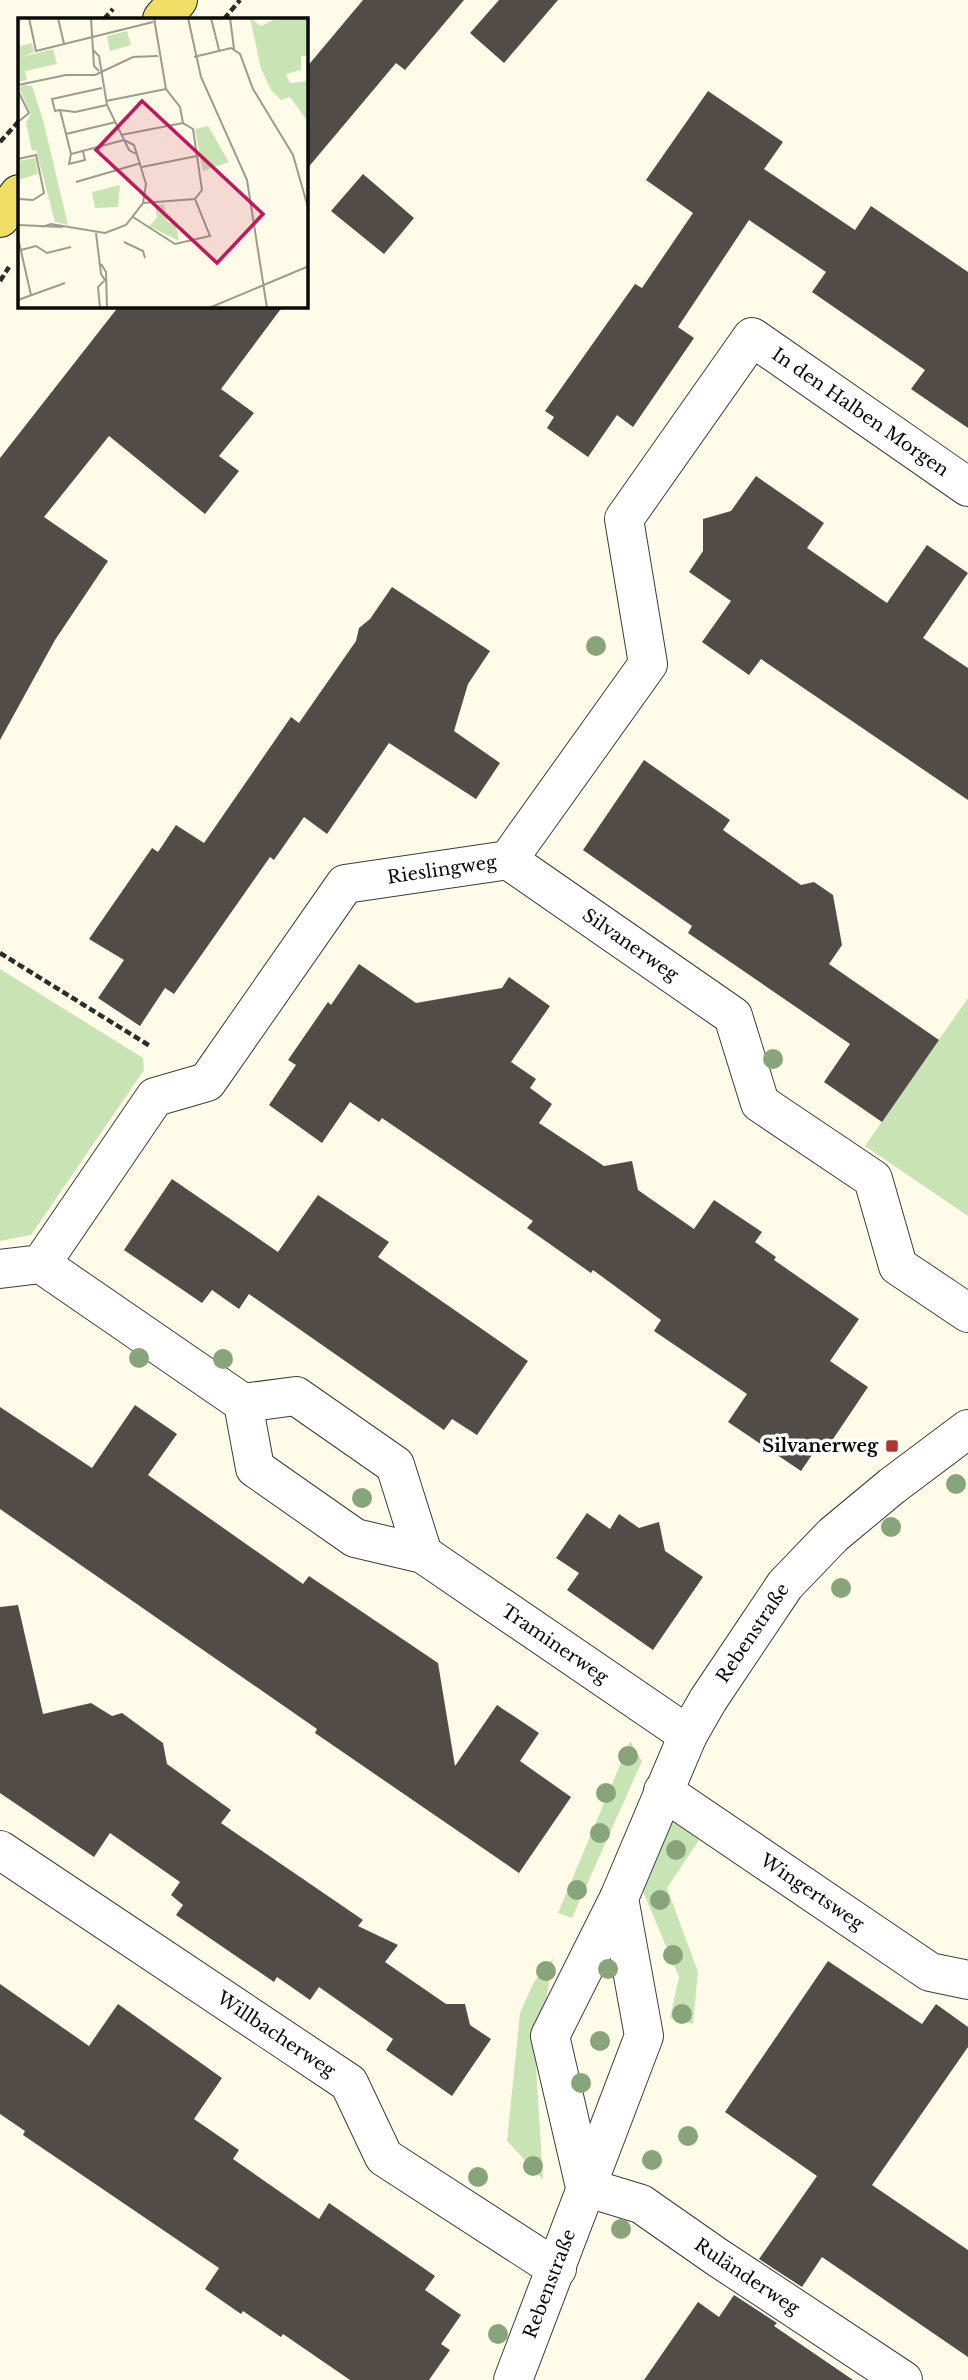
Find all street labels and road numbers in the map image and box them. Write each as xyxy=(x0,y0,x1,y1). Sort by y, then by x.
street label: In den Halben Morgen xyxy=(768,343,953,481)
street label: Rieslingweg xyxy=(386,851,498,889)
street label: Silvanerweg xyxy=(578,904,683,986)
street label: Rebenstraße xyxy=(712,1579,794,1687)
street label: Traminerweg xyxy=(497,1600,613,1688)
street label: Wingertsweg xyxy=(755,1849,868,1935)
street label: Willbacherweg xyxy=(212,1986,340,2082)
street label: Rebenstraße xyxy=(519,2226,580,2341)
street label: Ruländerweg xyxy=(690,2234,804,2320)

